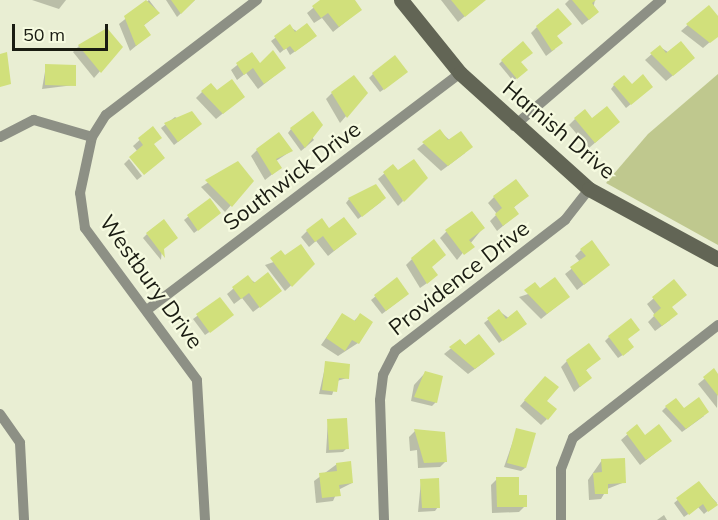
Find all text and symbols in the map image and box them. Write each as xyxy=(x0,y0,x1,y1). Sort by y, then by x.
scale bar xyxy=(15,12,111,50)
text: 50 m xyxy=(23,23,65,46)
street label: Harnish Drive xyxy=(497,75,621,185)
street label: Southwick Drive xyxy=(218,116,366,236)
street label: Westbury Drive xyxy=(94,210,208,354)
street label: Providence Drive xyxy=(384,215,534,341)

